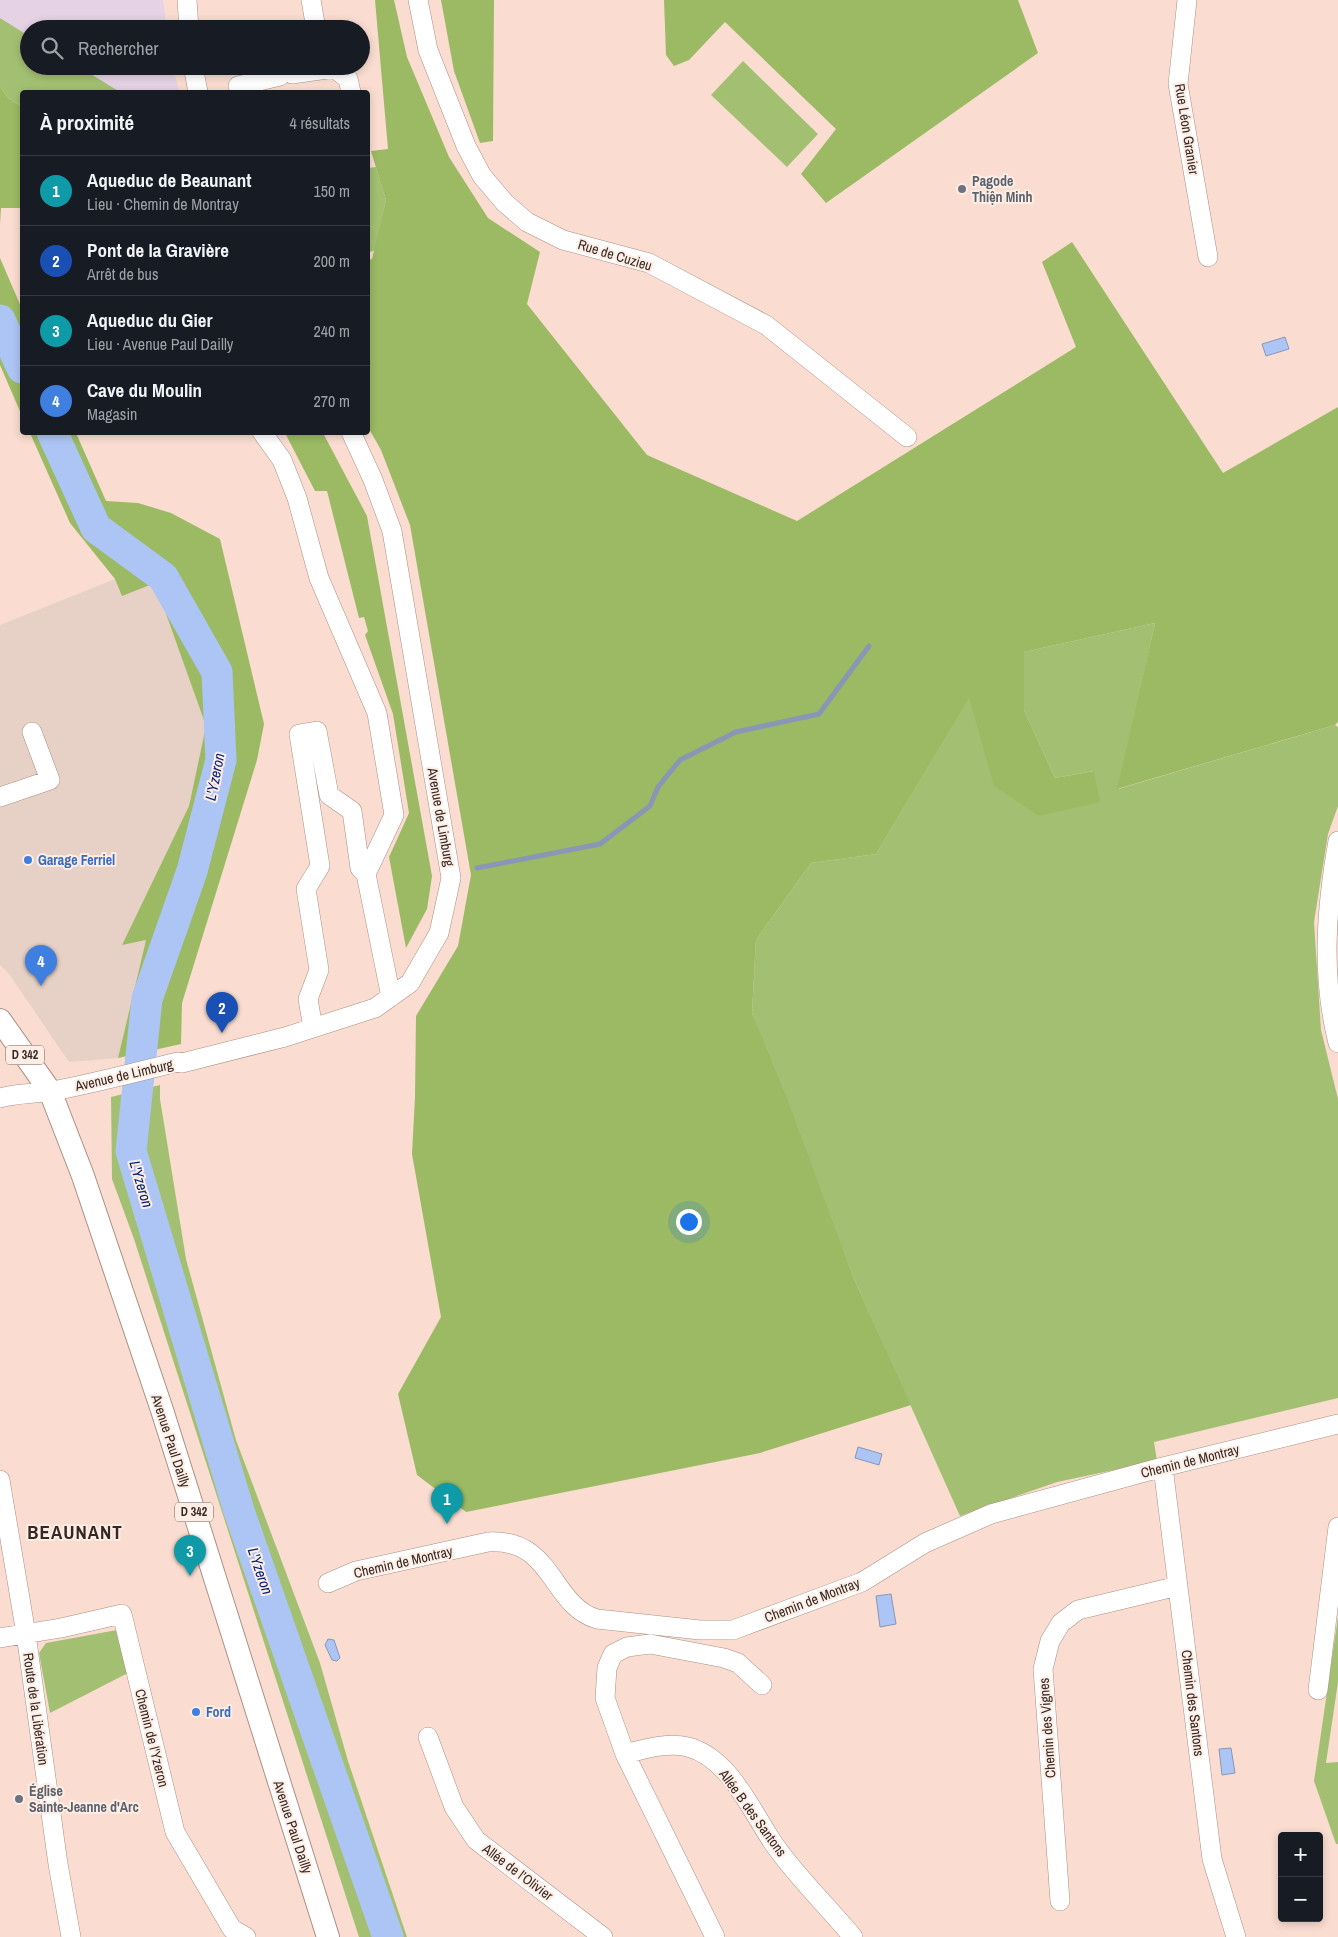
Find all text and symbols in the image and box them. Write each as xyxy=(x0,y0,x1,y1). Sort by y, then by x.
search box xyxy=(20,20,370,75)
icon: search xyxy=(38,34,66,62)
text: Rechercher xyxy=(78,35,159,61)
street label: Rue Léon Granier xyxy=(1171,82,1203,176)
text: À proximité xyxy=(40,108,134,137)
text: 4 résultats xyxy=(289,112,350,134)
text: Aqueduc de Beaunant xyxy=(87,167,251,193)
place label: Pagode Thiện Minh xyxy=(972,172,1033,206)
text: 1 xyxy=(52,180,60,202)
text: 150 m xyxy=(314,180,350,202)
marker: Pagode Thiện Minh xyxy=(956,183,968,195)
text: Lieu · Chemin de Montray xyxy=(87,193,239,215)
street label: Rue de Cuzieu xyxy=(576,235,654,275)
text: Pont de la Gravière xyxy=(87,237,229,263)
text: 2 xyxy=(52,250,60,272)
text: 200 m xyxy=(314,250,350,272)
text: Arrêt de bus xyxy=(87,263,158,285)
text: Aqueduc du Gier xyxy=(87,307,213,333)
text: 3 xyxy=(52,320,60,342)
text: 240 m xyxy=(314,320,350,342)
text: Lieu · Avenue Paul Dailly xyxy=(87,333,233,355)
text: Cave du Moulin xyxy=(87,377,202,403)
text: 4 xyxy=(52,390,60,412)
text: 270 m xyxy=(314,390,350,412)
text: Magasin xyxy=(87,403,137,425)
water label: L'Yzeron xyxy=(200,751,229,803)
street label: Avenue de Limburg xyxy=(423,765,459,868)
place label: Garage Ferriel xyxy=(38,851,115,869)
marker: Garage Ferriel xyxy=(22,854,34,866)
pin: 4 xyxy=(25,945,57,986)
pin: 2 xyxy=(206,992,238,1033)
road number: D 342 xyxy=(6,1046,44,1064)
street label: Avenue de Limburg xyxy=(72,1055,175,1095)
water label: L'Yzeron xyxy=(124,1158,159,1210)
your location xyxy=(676,1209,702,1235)
street label: Avenue Paul Dailly xyxy=(147,1391,195,1490)
street label: Chemin de Montray xyxy=(1139,1440,1241,1482)
pin: 1 xyxy=(431,1483,463,1524)
road number: D 342 xyxy=(175,1502,213,1521)
district label: BEAUNANT xyxy=(27,1519,123,1545)
pin: 3 xyxy=(174,1535,206,1576)
street label: Chemin de Montray xyxy=(352,1542,454,1582)
water label: L'Yzeron xyxy=(243,1545,278,1597)
street label: Chemin de Montray xyxy=(762,1573,863,1626)
street label: Chemin des Santons xyxy=(1178,1649,1208,1758)
street label: Route de la Libération xyxy=(19,1651,53,1767)
street label: Chemin des Vignes xyxy=(1034,1677,1059,1779)
street label: Chemin de l'Yzeron xyxy=(131,1687,173,1789)
place label: Ford xyxy=(206,1703,231,1721)
marker: Ford xyxy=(190,1706,202,1718)
street label: Allée B des Santons xyxy=(715,1765,791,1860)
street label: Avenue Paul Dailly xyxy=(269,1777,317,1876)
place label: Église Sainte-Jeanne d'Arc xyxy=(29,1782,139,1816)
marker: Église Sainte-Jeanne d'Arc xyxy=(13,1793,25,1805)
map controls xyxy=(1278,1832,1323,1922)
button: + xyxy=(1278,1832,1323,1877)
street label: Allée de l’Olivier xyxy=(478,1839,557,1904)
button: − xyxy=(1278,1877,1323,1922)

